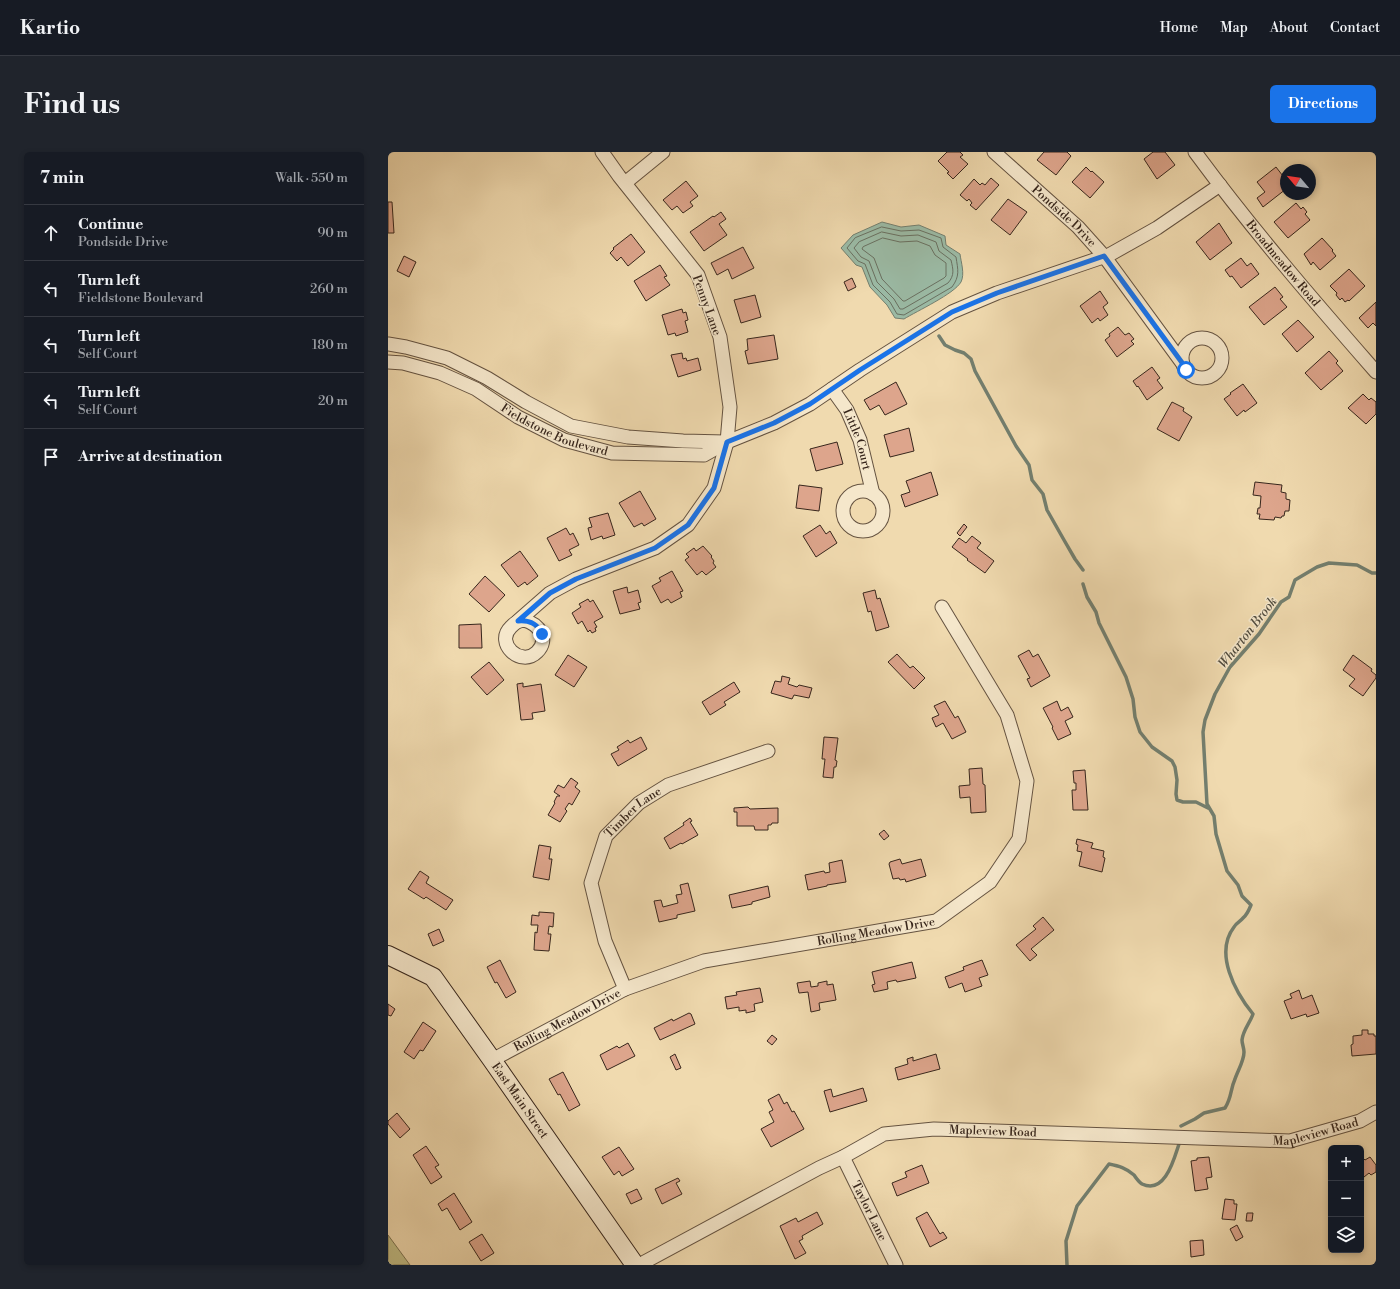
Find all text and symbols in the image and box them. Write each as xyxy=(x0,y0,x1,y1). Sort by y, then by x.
text: Kartio xyxy=(20,16,80,40)
text: Home xyxy=(1160,19,1198,37)
text: Map xyxy=(1220,19,1248,37)
text: About xyxy=(1270,19,1308,37)
text: Contact xyxy=(1330,19,1380,37)
button: Directions xyxy=(1270,85,1376,123)
text: Find us xyxy=(24,87,120,122)
north arrow xyxy=(1280,164,1316,200)
text: 7 min xyxy=(40,167,84,189)
text: Walk · 550 m xyxy=(275,170,348,186)
street label: Pondside Drive xyxy=(1028,182,1099,250)
text: Continue xyxy=(78,215,143,234)
street label: Broadmeadow Road xyxy=(1242,217,1323,310)
icon: ahead xyxy=(40,222,62,244)
text: 90 m xyxy=(317,225,348,241)
text: Pondside Drive xyxy=(78,234,168,250)
text: Turn left xyxy=(78,271,140,290)
street label: Penny Lane xyxy=(689,273,724,337)
icon: left xyxy=(40,278,62,300)
text: 260 m xyxy=(310,281,348,297)
text: Fieldstone Boulevard xyxy=(78,290,203,306)
text: Turn left xyxy=(78,327,140,346)
icon: left xyxy=(40,334,62,356)
text: 180 m xyxy=(312,337,348,353)
text: Self Court xyxy=(78,346,138,362)
route start xyxy=(1177,361,1195,379)
text: Turn left xyxy=(78,383,140,402)
icon: left xyxy=(40,390,62,412)
text: 20 m xyxy=(318,393,348,409)
street label: Fieldstone Boulevard xyxy=(498,401,610,460)
text: Self Court xyxy=(78,402,138,418)
street label: Little Court xyxy=(839,406,874,472)
icon: arrive xyxy=(40,446,62,468)
text: Arrive at destination xyxy=(78,447,222,466)
water label: Wharton Brook xyxy=(1215,594,1281,672)
route end xyxy=(533,625,551,643)
street label: Timber Lane xyxy=(602,784,664,841)
street label: Rolling Meadow Drive xyxy=(816,914,936,949)
street label: Rolling Meadow Drive xyxy=(511,986,623,1055)
street label: East Main Street xyxy=(488,1060,552,1142)
street label: Mapleview Road xyxy=(1273,1115,1360,1149)
street label: Mapleview Road xyxy=(949,1123,1037,1140)
map controls xyxy=(1328,1145,1364,1253)
button: + xyxy=(1328,1145,1364,1181)
street label: Taylor Lane xyxy=(848,1179,890,1243)
button: − xyxy=(1328,1181,1364,1217)
button: layers xyxy=(1328,1217,1364,1253)

